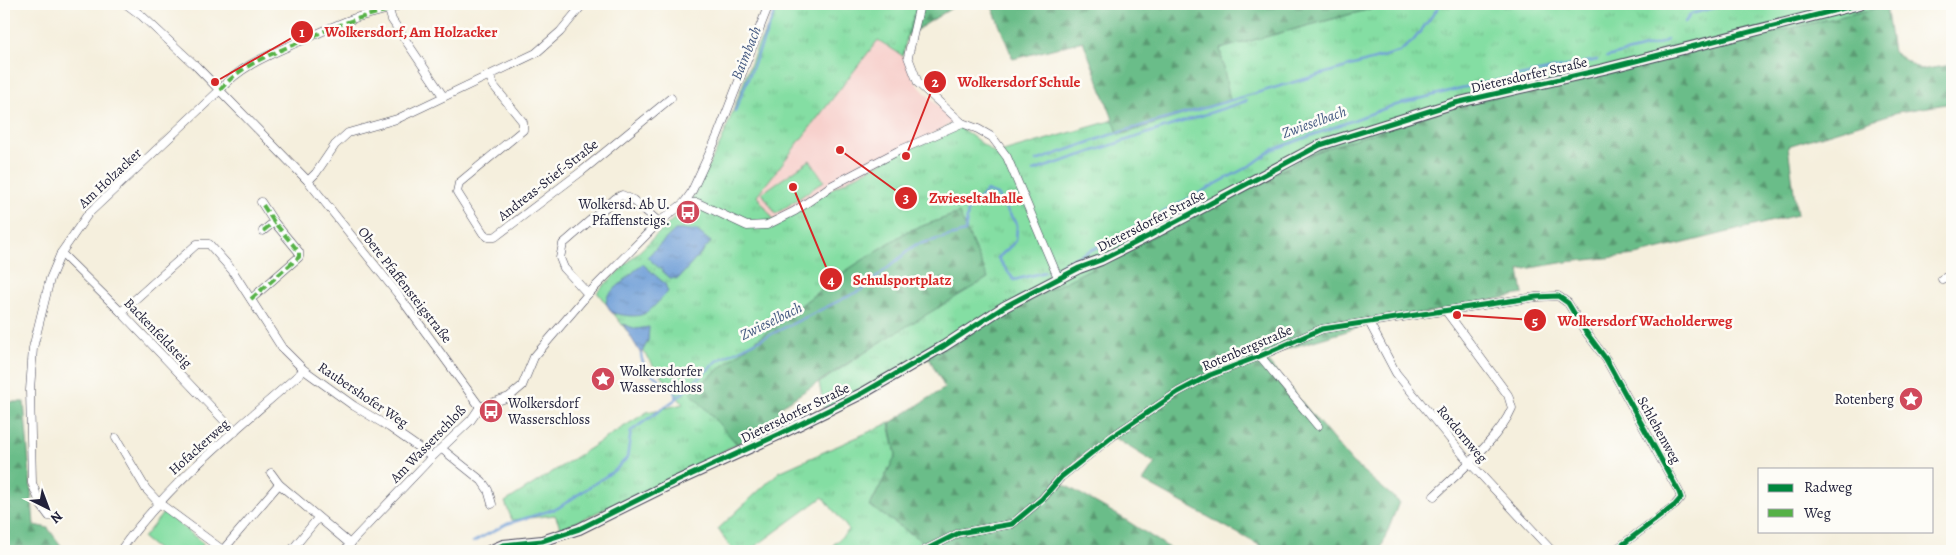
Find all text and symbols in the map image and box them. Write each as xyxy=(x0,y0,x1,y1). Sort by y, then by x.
callout: Wolkersdorf, Am Holzacker xyxy=(290,17,508,47)
text: 1 xyxy=(299,22,305,42)
text: Wolkersdorf, Am Holzacker xyxy=(324,22,497,42)
water label: Baimbach xyxy=(726,23,766,83)
street label: Dietersdorfer Straße xyxy=(1469,52,1589,98)
callout: Wolkersdorf Schule xyxy=(922,67,1090,97)
text: 2 xyxy=(931,72,939,92)
text: Wolkersdorf Schule xyxy=(957,72,1081,92)
water label: Zwieselbach xyxy=(1279,101,1349,143)
street label: Andreas-Stief-Straße xyxy=(493,135,602,226)
street label: Am Holzacker xyxy=(73,143,146,213)
callout: Zwieseltalhalle xyxy=(894,183,1033,213)
street label: Dietersdorfer Straße xyxy=(1094,186,1208,256)
text: 3 xyxy=(903,188,909,208)
text: Zwieseltalhalle xyxy=(929,188,1023,208)
place label: Wolkersd. Ab U. Pfaffensteigs. xyxy=(578,195,670,230)
bus stop icon: Wolkersd. Ab U. Pfaffensteigs. xyxy=(675,199,701,225)
street label: Obere Pfaffensteigstraße xyxy=(354,223,456,347)
callout: Schulsportplatz xyxy=(818,264,962,294)
text: 4 xyxy=(827,270,835,290)
text: Schulsportplatz xyxy=(853,270,951,290)
street label: Backenfeldsteig xyxy=(120,294,196,372)
water label: Zwieselbach xyxy=(736,297,806,345)
callout: Wolkersdorf Wacholderweg xyxy=(1523,305,1743,335)
text: 5 xyxy=(1532,311,1538,331)
text: Wolkersdorf Wacholderweg xyxy=(1557,311,1733,331)
street label: Rotenbergstraße xyxy=(1199,321,1295,375)
street label: Raubershofer Weg xyxy=(314,358,412,432)
place label: Wolkersdorfer Wasserschloss xyxy=(619,362,703,397)
place icon: Wolkersdorfer Wasserschloss xyxy=(590,366,616,392)
street label: Dietersdorfer Straße xyxy=(737,378,853,448)
place icon: Rotenberg xyxy=(1898,386,1924,412)
place label: Rotenberg xyxy=(1835,390,1894,409)
street label: Schlehenweg xyxy=(1633,393,1685,467)
place label: Wolkersdorf Wasserschloss xyxy=(507,394,590,429)
bus stop icon: Wolkersdorf Wasserschloss xyxy=(478,398,504,424)
street label: Am Wasserschloß xyxy=(385,400,471,488)
street label: Rotdornweg xyxy=(1432,401,1492,467)
street label: Hofackerweg xyxy=(165,415,233,479)
legend xyxy=(1758,468,1934,532)
text: Radweg xyxy=(1804,477,1853,497)
north arrow xyxy=(22,482,72,532)
text: Weg xyxy=(1803,503,1831,523)
text: N xyxy=(46,507,67,528)

